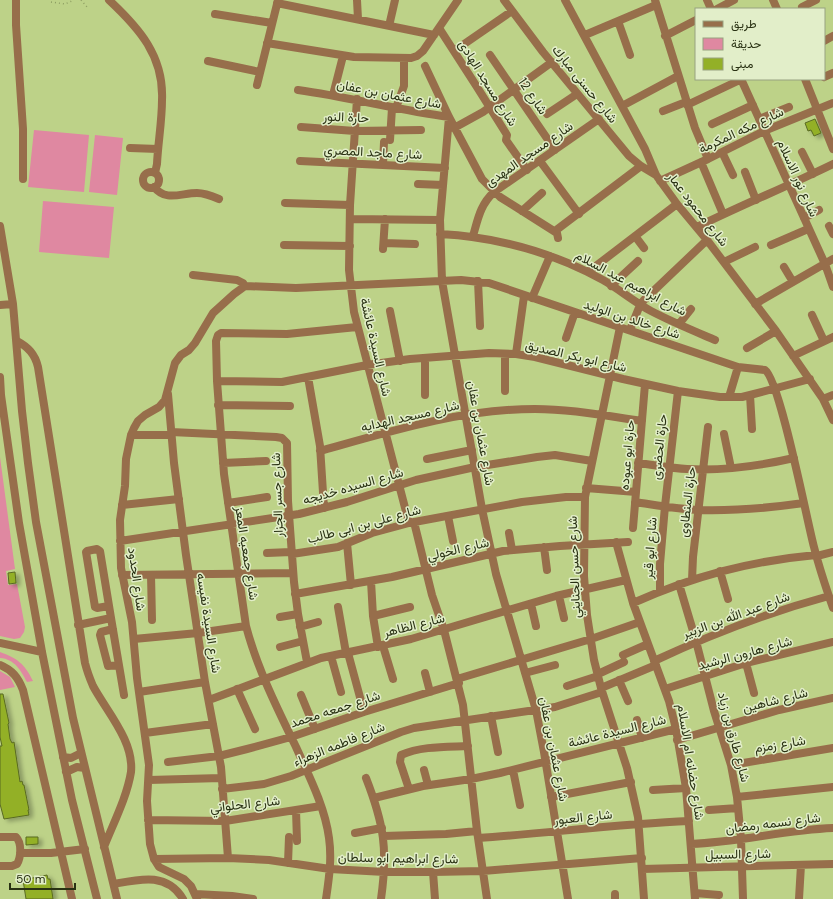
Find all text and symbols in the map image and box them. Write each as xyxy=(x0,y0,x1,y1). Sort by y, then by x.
legend xyxy=(695,8,825,80)
text: طريق xyxy=(731,16,757,32)
text: حديقة xyxy=(731,36,761,52)
street label: شارع مسجد الهادى xyxy=(454,37,521,130)
street label: شارع حسنى مبارك xyxy=(548,42,622,127)
text: مبنى xyxy=(731,56,753,72)
street label: شارع 12 xyxy=(514,74,552,118)
street label: شارع عثمان بن عفان xyxy=(335,76,443,113)
street label: شارع مكه المكرمة xyxy=(696,103,787,158)
street label: حارة النور xyxy=(321,108,370,126)
street label: شارع مسجد المهدى xyxy=(482,117,577,191)
street label: شارع نور الاسلام xyxy=(772,137,823,220)
street label: شارع ماجد المصري xyxy=(323,141,423,165)
street label: شارع محمود عمار xyxy=(662,167,733,250)
street label: شارع ابراهيم عبد السلام xyxy=(572,246,690,320)
street label: شارع خالد بن الوليد xyxy=(581,295,682,344)
street label: شارع السيدة عائشة xyxy=(355,296,396,398)
street label: شارع ابو بكر الصديق xyxy=(523,336,628,377)
street label: شارع عثمان بن عفان xyxy=(462,379,499,487)
street label: شارع مسجد الهدايه xyxy=(359,396,461,437)
street label: حارة الحضرى xyxy=(647,413,671,481)
street label: حارة ابو عبوده xyxy=(615,419,639,491)
street label: شارع جسر الجزار xyxy=(267,452,288,539)
street label: شارع السيده خديجه xyxy=(301,464,405,509)
street label: حارة المنطاوى xyxy=(674,466,700,538)
street label: شارع على بن ابى طالب xyxy=(305,501,423,548)
street label: شارع جمعيه المعز xyxy=(230,504,263,601)
street label: شارع حسن الجنايني xyxy=(564,515,586,618)
street label: شارع ابو قير xyxy=(639,517,662,580)
street label: شارع الخولي xyxy=(425,534,491,566)
street label: شارع الحدود xyxy=(123,546,150,612)
street label: شارع السيدة نفيسه xyxy=(192,572,225,674)
street label: شارع عبد الله بن الزبير xyxy=(679,588,792,644)
street label: شارع الظاهر xyxy=(381,609,447,642)
street label: شارع هارون الرشيد xyxy=(696,632,794,675)
street label: شارع شاهين xyxy=(741,684,810,717)
street label: شارع جمعه محمد xyxy=(288,686,382,732)
street label: شارع طارق بن زياد xyxy=(713,690,754,784)
street label: شارع عثمان بن عفان xyxy=(535,695,572,803)
street label: شارع حضانه ام الاسلام xyxy=(672,703,709,821)
street label: شارع السيدة عائشة xyxy=(566,711,668,752)
street label: شارع فاطمه الزهراء xyxy=(291,718,388,771)
street label: شارع زمزم xyxy=(753,732,807,757)
street label: شارع الحلواني xyxy=(209,792,281,818)
street label: شارع العبور xyxy=(552,805,613,830)
street label: شارع نسمه رمضان xyxy=(724,809,822,838)
street label: شارع السبيل xyxy=(705,845,771,864)
street label: شارع ابراهيم ابو سلطان xyxy=(338,848,458,869)
scale bar xyxy=(10,865,75,891)
text: 50 m xyxy=(16,871,45,887)

